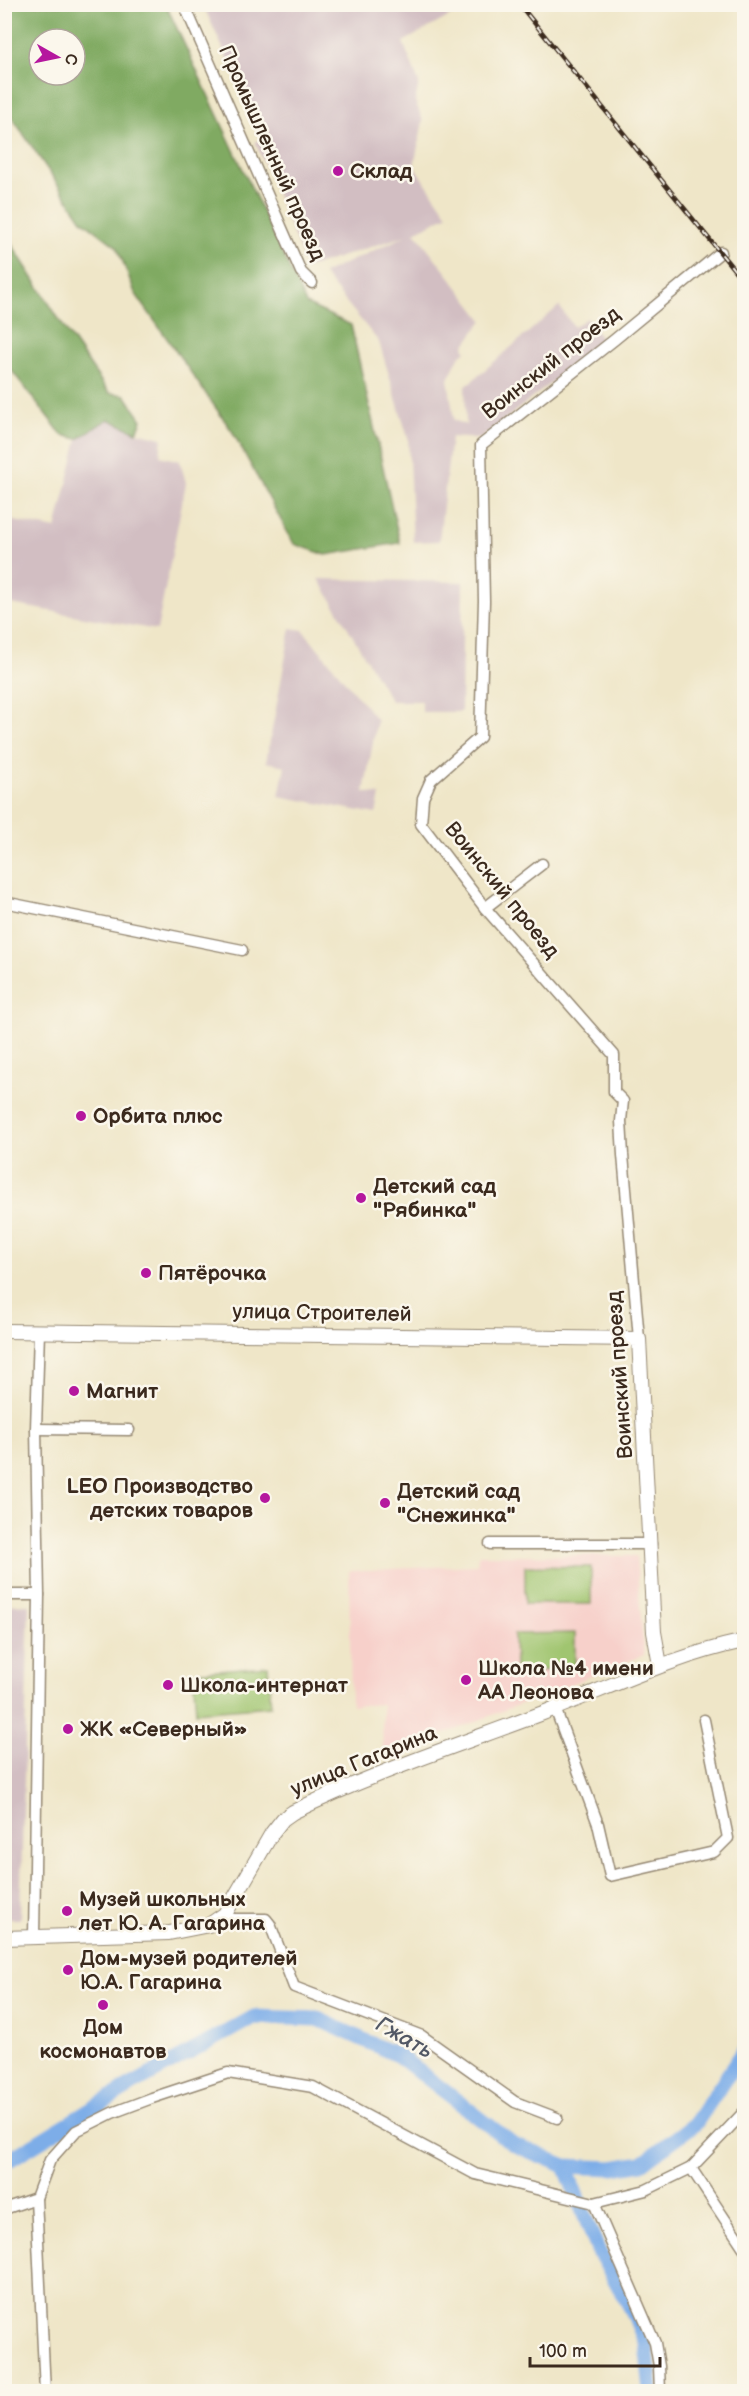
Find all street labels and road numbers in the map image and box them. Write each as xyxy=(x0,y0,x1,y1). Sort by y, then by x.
street label: Промышленный проезд xyxy=(213,41,331,265)
street label: Воинский проезд xyxy=(477,301,625,425)
street label: Воинский проезд xyxy=(439,817,565,963)
street label: Воинский проезд xyxy=(602,1290,638,1460)
street label: улица Строителей xyxy=(232,1299,412,1327)
street label: улица Гагарина xyxy=(287,1720,441,1802)

